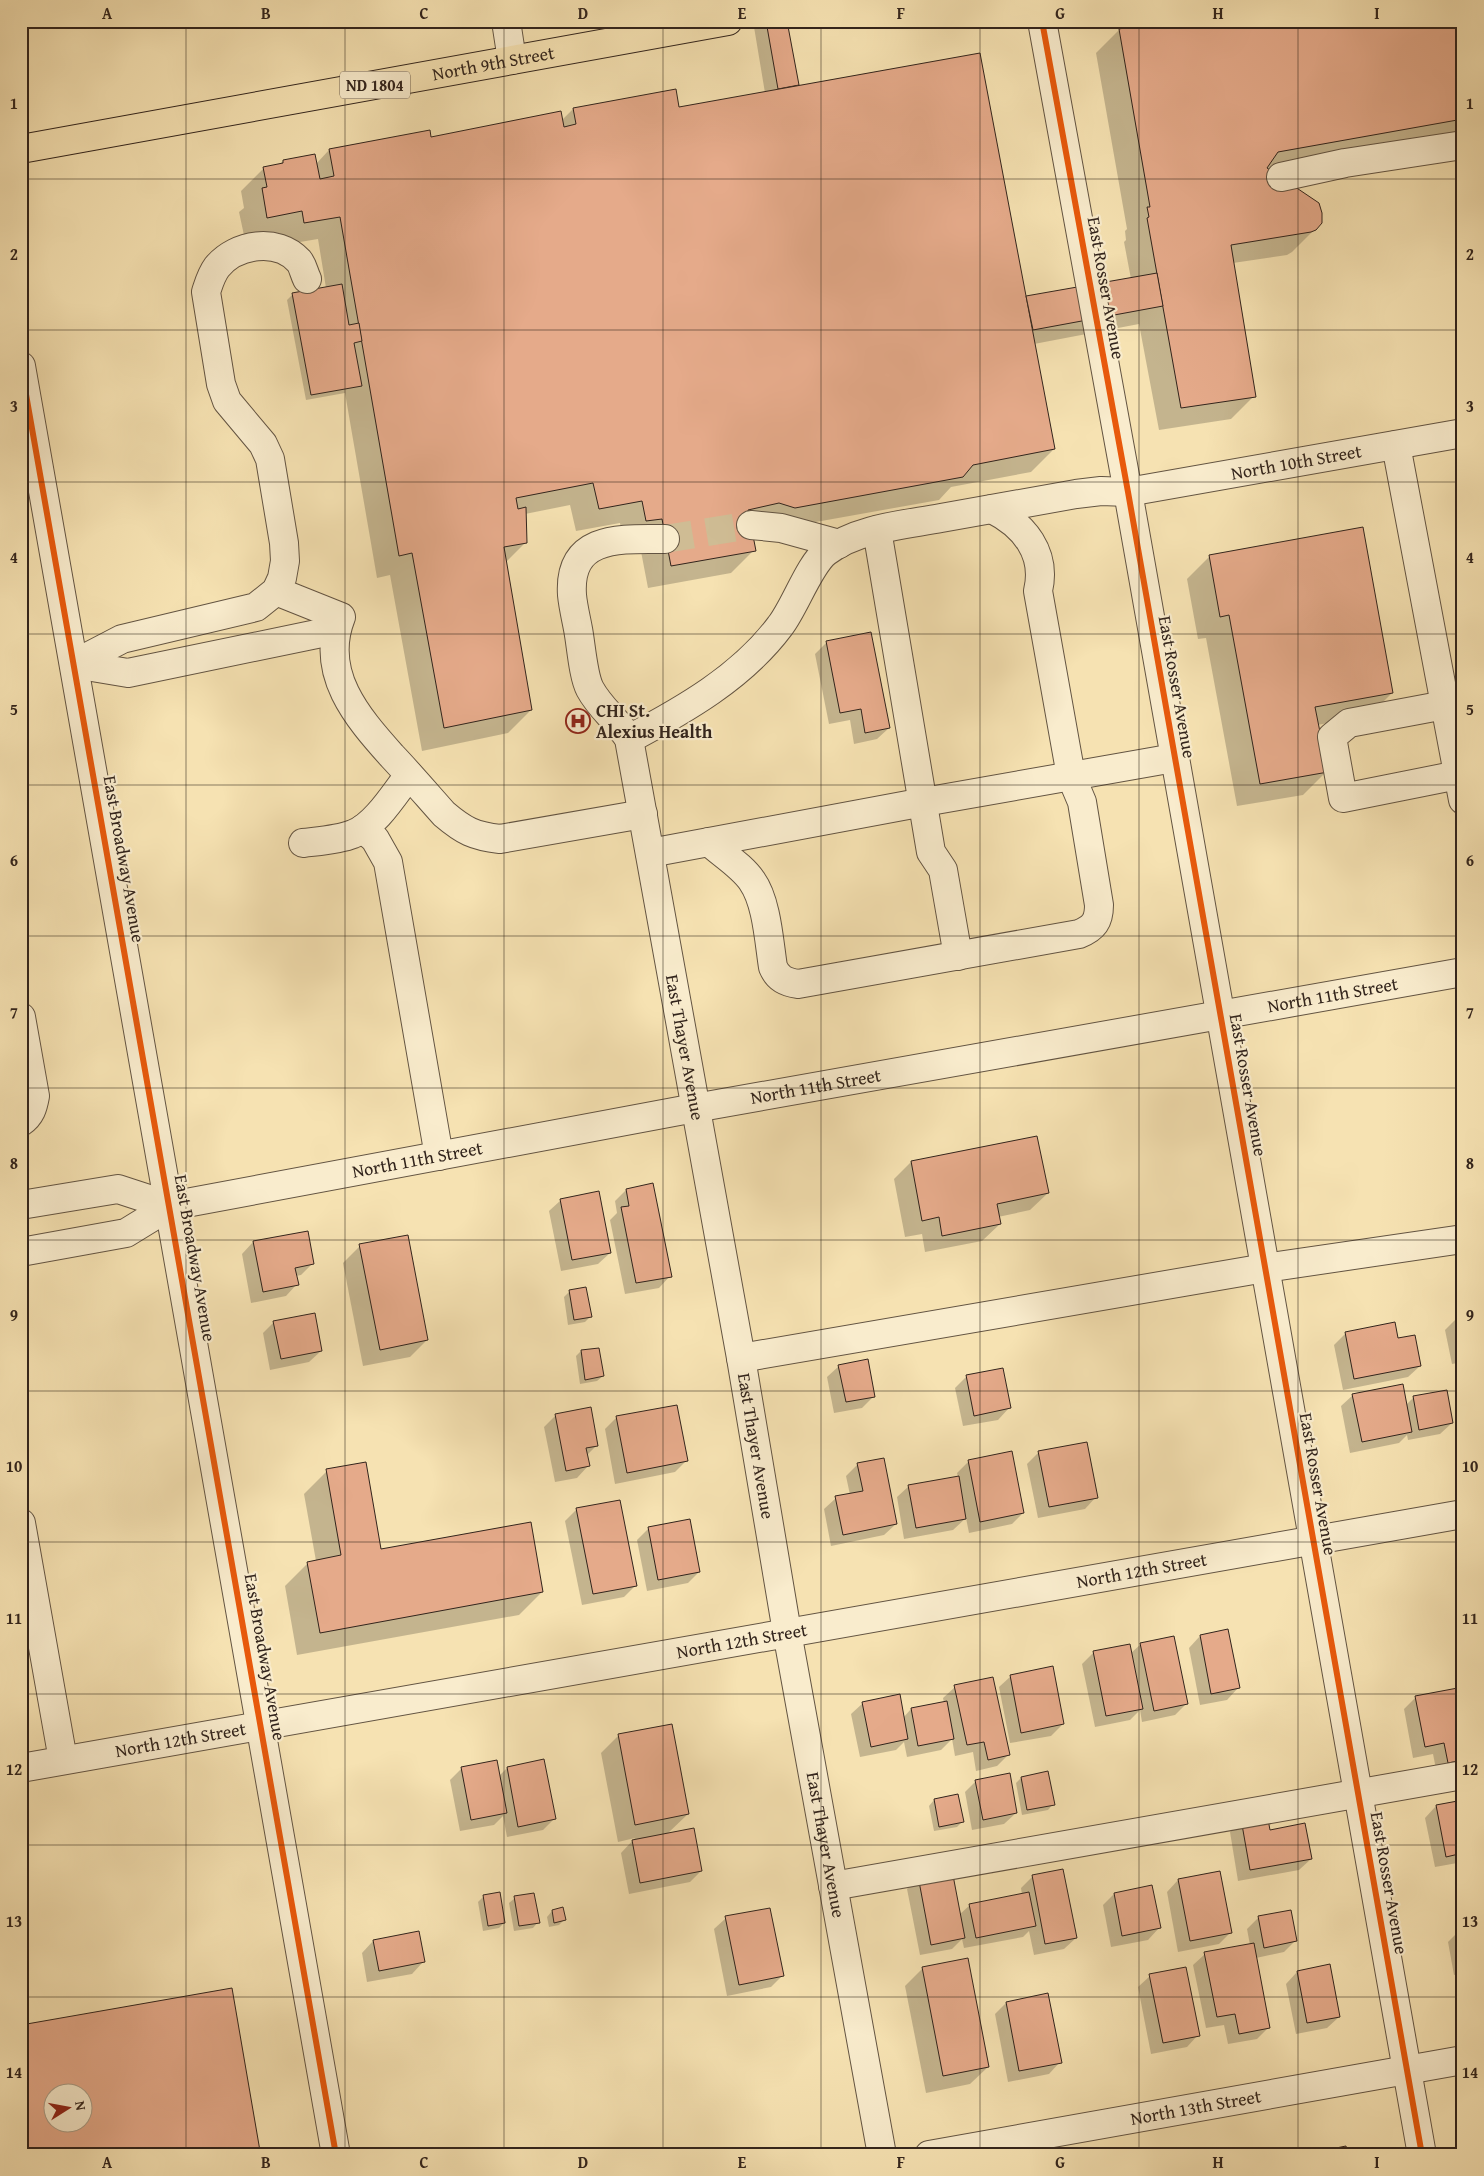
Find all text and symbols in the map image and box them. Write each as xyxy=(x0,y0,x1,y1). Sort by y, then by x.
text: A xyxy=(102,1,113,25)
text: B xyxy=(261,1,271,25)
text: C xyxy=(419,1,429,25)
text: D xyxy=(578,1,588,25)
text: E xyxy=(738,1,747,25)
text: F xyxy=(897,1,905,25)
text: G xyxy=(1055,1,1065,25)
text: H xyxy=(1212,1,1224,25)
text: I xyxy=(1374,1,1380,25)
street label: North 9th Street xyxy=(430,39,557,87)
road number: ND 1804 xyxy=(340,72,410,98)
text: 1 xyxy=(10,91,18,115)
text: 1 xyxy=(1466,91,1474,115)
street label: East Rosser Avenue xyxy=(1081,215,1132,361)
text: 2 xyxy=(10,242,18,266)
text: 2 xyxy=(1466,242,1474,266)
text: 3 xyxy=(10,394,18,418)
text: 3 xyxy=(1466,394,1474,418)
street label: North 10th Street xyxy=(1229,437,1364,487)
text: 4 xyxy=(10,545,18,569)
text: 4 xyxy=(1466,545,1474,569)
street label: East Rosser Avenue xyxy=(1152,614,1203,760)
text: 5 xyxy=(10,697,18,721)
place label: CHI St. Alexius Health xyxy=(596,697,713,745)
text: 5 xyxy=(1466,697,1474,721)
hospital icon: CHI St. Alexius Health xyxy=(565,708,591,734)
street label: East Broadway Avenue xyxy=(97,773,152,944)
text: 6 xyxy=(10,848,18,872)
text: 6 xyxy=(1466,848,1474,872)
street label: North 11th Street xyxy=(1265,970,1401,1019)
street label: East Thayer Avenue xyxy=(659,972,712,1122)
text: 7 xyxy=(10,1000,18,1024)
text: 7 xyxy=(1466,1000,1474,1024)
street label: East Rosser Avenue xyxy=(1223,1012,1274,1158)
street label: North 11th Street xyxy=(748,1061,884,1111)
street label: North 11th Street xyxy=(350,1134,485,1185)
text: 8 xyxy=(10,1151,18,1175)
text: 8 xyxy=(1466,1151,1474,1175)
street label: East Broadway Avenue xyxy=(168,1172,223,1343)
text: 9 xyxy=(10,1303,18,1327)
text: 9 xyxy=(1466,1303,1474,1327)
street label: East Thayer Avenue xyxy=(731,1371,782,1521)
street label: East Rosser Avenue xyxy=(1293,1411,1344,1557)
text: 10 xyxy=(6,1454,22,1478)
text: 10 xyxy=(1462,1454,1478,1478)
street label: North 12th Street xyxy=(1074,1545,1210,1595)
street label: East Broadway Avenue xyxy=(238,1571,293,1742)
text: 11 xyxy=(6,1606,22,1630)
text: 11 xyxy=(1462,1606,1478,1630)
street label: North 12th Street xyxy=(674,1616,810,1665)
street label: North 12th Street xyxy=(113,1715,249,1764)
text: 12 xyxy=(6,1757,22,1781)
text: 12 xyxy=(1462,1757,1478,1781)
street label: East Thayer Avenue xyxy=(800,1770,853,1920)
street label: East Rosser Avenue xyxy=(1364,1810,1415,1956)
text: 13 xyxy=(6,1909,22,1933)
text: 13 xyxy=(1462,1909,1478,1933)
text: 14 xyxy=(6,2060,22,2084)
text: 14 xyxy=(1462,2060,1478,2084)
street label: North 13th Street xyxy=(1128,2082,1264,2132)
north arrow xyxy=(42,2084,92,2134)
text: N xyxy=(70,2099,92,2113)
text: A xyxy=(102,2150,113,2174)
text: B xyxy=(261,2150,271,2174)
text: C xyxy=(419,2150,429,2174)
text: D xyxy=(578,2150,588,2174)
text: E xyxy=(738,2150,747,2174)
text: F xyxy=(897,2150,905,2174)
text: G xyxy=(1055,2150,1065,2174)
text: H xyxy=(1212,2150,1224,2174)
text: I xyxy=(1374,2150,1380,2174)

